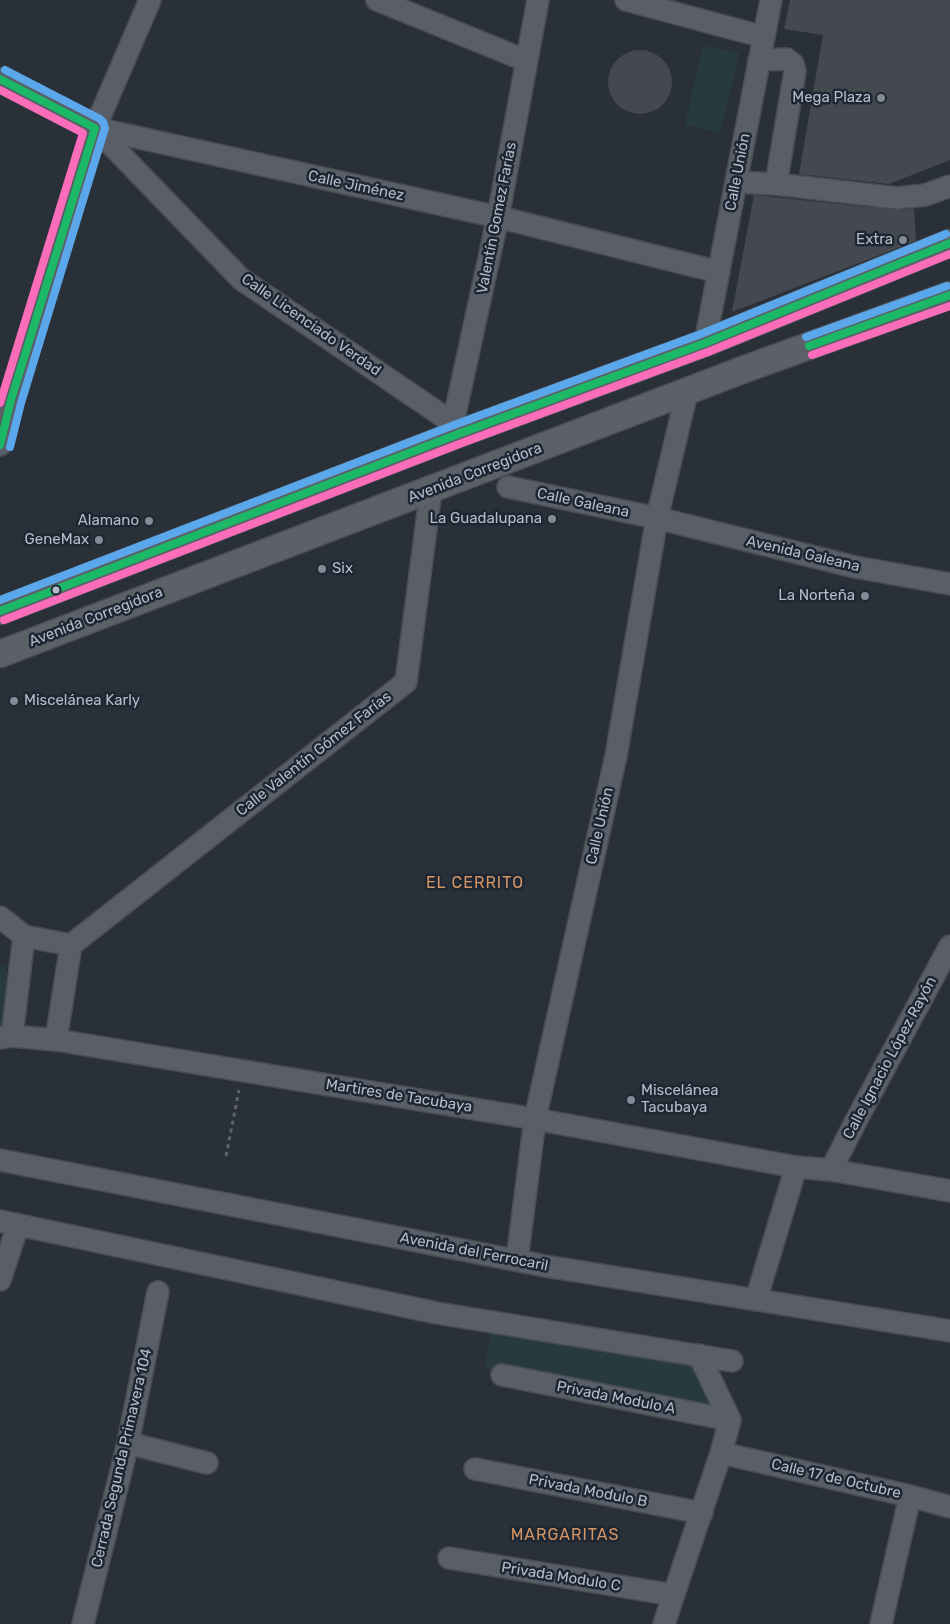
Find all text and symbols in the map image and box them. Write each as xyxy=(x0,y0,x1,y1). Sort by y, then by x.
place label: Mega Plaza xyxy=(792,89,871,107)
marker: Mega Plaza xyxy=(875,92,887,104)
street label: Calle Unión xyxy=(722,132,754,212)
street label: Valentín Gomez Farías xyxy=(473,141,521,295)
street label: Calle Jiménez xyxy=(306,167,406,205)
place label: Extra xyxy=(856,231,893,249)
marker: Extra xyxy=(897,234,909,246)
street label: Calle Licenciado Verdad xyxy=(238,270,384,380)
street label: Avenida Corregidora xyxy=(406,439,544,507)
street label: Calle Galeana xyxy=(535,484,631,522)
place label: La Guadalupana xyxy=(430,510,542,528)
place label: Alamano xyxy=(78,512,139,530)
marker: La Guadalupana xyxy=(546,513,558,525)
marker: Alamano xyxy=(143,515,155,527)
place label: GeneMax xyxy=(25,531,89,549)
street label: Avenida Galeana xyxy=(745,532,861,576)
marker: GeneMax xyxy=(93,534,105,546)
place label: Six xyxy=(332,560,353,578)
marker: Six xyxy=(316,563,328,575)
street label: Avenida Corregidora xyxy=(27,583,165,651)
unlabelled marker xyxy=(51,585,61,595)
place label: La Norteña xyxy=(778,587,855,605)
marker: La Norteña xyxy=(859,590,871,602)
street label: Calle Valentín Gómez Farías xyxy=(233,688,395,820)
place label: Miscelánea Karly xyxy=(24,692,140,710)
marker: Miscelánea Karly xyxy=(8,695,20,707)
street label: Calle Unión xyxy=(582,786,618,866)
district label: EL CERRITO xyxy=(425,873,525,893)
street label: Calle Ignacio López Rayón xyxy=(839,974,941,1142)
street label: Martires de Tacubaya xyxy=(325,1076,473,1116)
place label: Miscelánea Tacubaya xyxy=(641,1082,719,1117)
marker: Miscelánea Tacubaya xyxy=(625,1094,637,1106)
street label: Avenida del Ferrocaril xyxy=(398,1229,550,1275)
street label: Cerrada Segunda Primavera 104 xyxy=(88,1347,156,1569)
street label: Privada Modulo A xyxy=(555,1378,677,1418)
street label: Calle 17 de Octubre xyxy=(769,1455,903,1503)
street label: Privada Modulo B xyxy=(527,1471,649,1511)
district label: MARGARITAS xyxy=(509,1525,621,1545)
street label: Privada Modulo C xyxy=(500,1559,622,1595)

